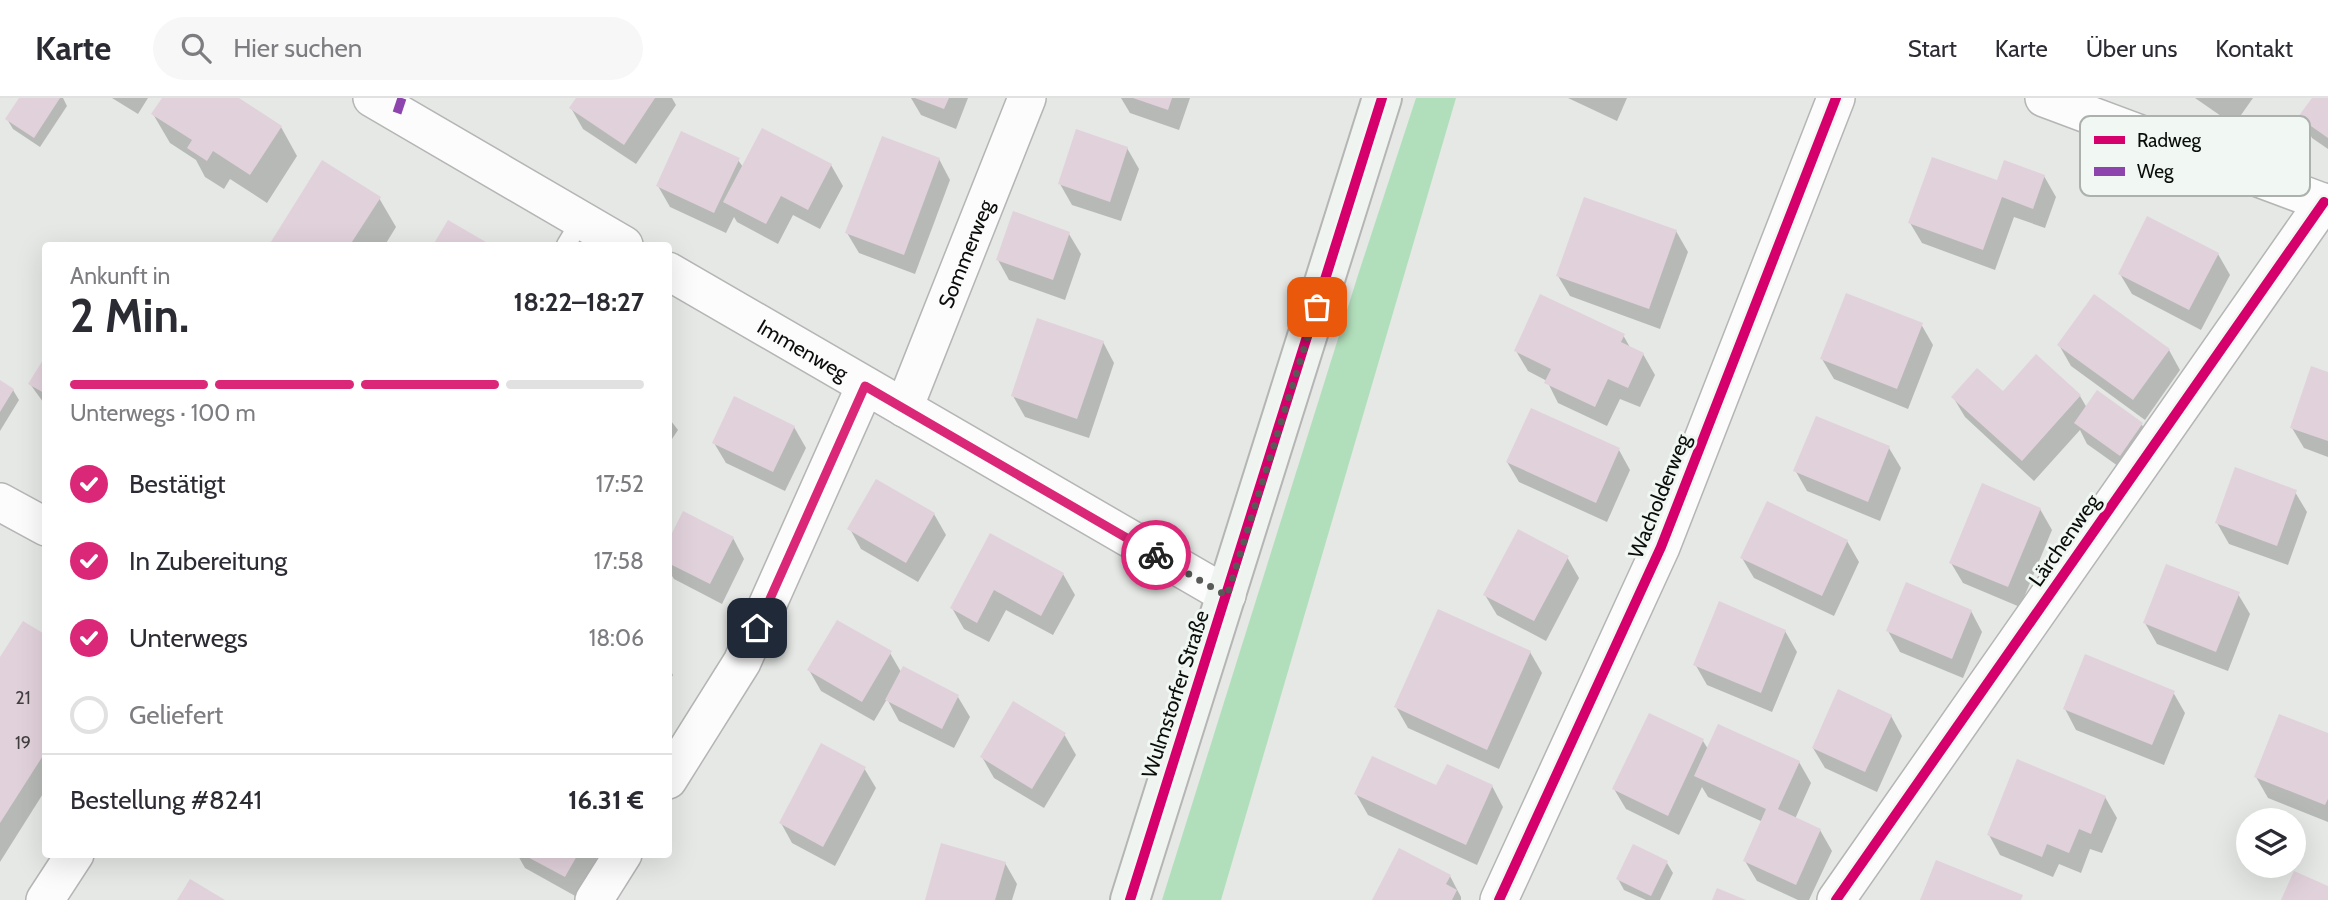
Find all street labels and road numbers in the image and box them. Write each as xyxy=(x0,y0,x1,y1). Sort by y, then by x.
street label: Sommerweg xyxy=(933,195,998,311)
street label: Immenweg xyxy=(753,313,853,386)
street label: Wacholderweg xyxy=(1623,430,1695,562)
street label: Lärchenweg xyxy=(2023,489,2105,591)
street label: Wulmstorfer Straße xyxy=(1136,607,1214,781)

